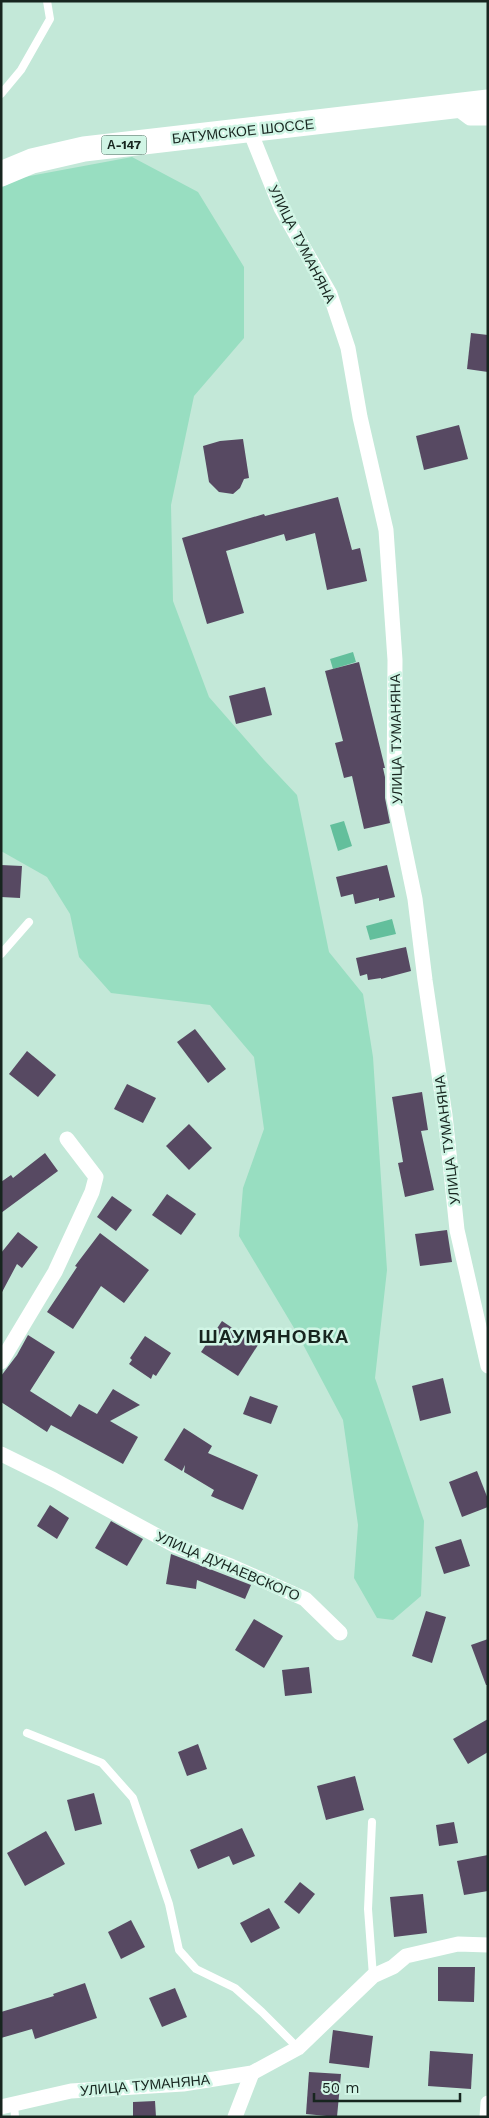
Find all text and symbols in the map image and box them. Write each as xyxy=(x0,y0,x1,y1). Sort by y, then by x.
street label: БАТУМСКОЕ ШОССЕ xyxy=(171,116,315,146)
road number: А-147 xyxy=(102,136,146,154)
street label: УЛИЦА ТУМАНЯНА xyxy=(265,182,339,306)
street label: УЛИЦА ТУМАНЯНА xyxy=(387,673,405,804)
street label: УЛИЦА ТУМАНЯНА xyxy=(431,1074,463,1206)
district label: ШАУМЯНОВКА xyxy=(199,1325,349,1348)
street label: УЛИЦА ДУНАЕВСКОГО xyxy=(154,1528,303,1604)
scale bar xyxy=(314,2070,460,2102)
street label: УЛИЦА ТУМАНЯНА xyxy=(79,2071,211,2099)
text: 50 m xyxy=(322,2079,359,2097)

